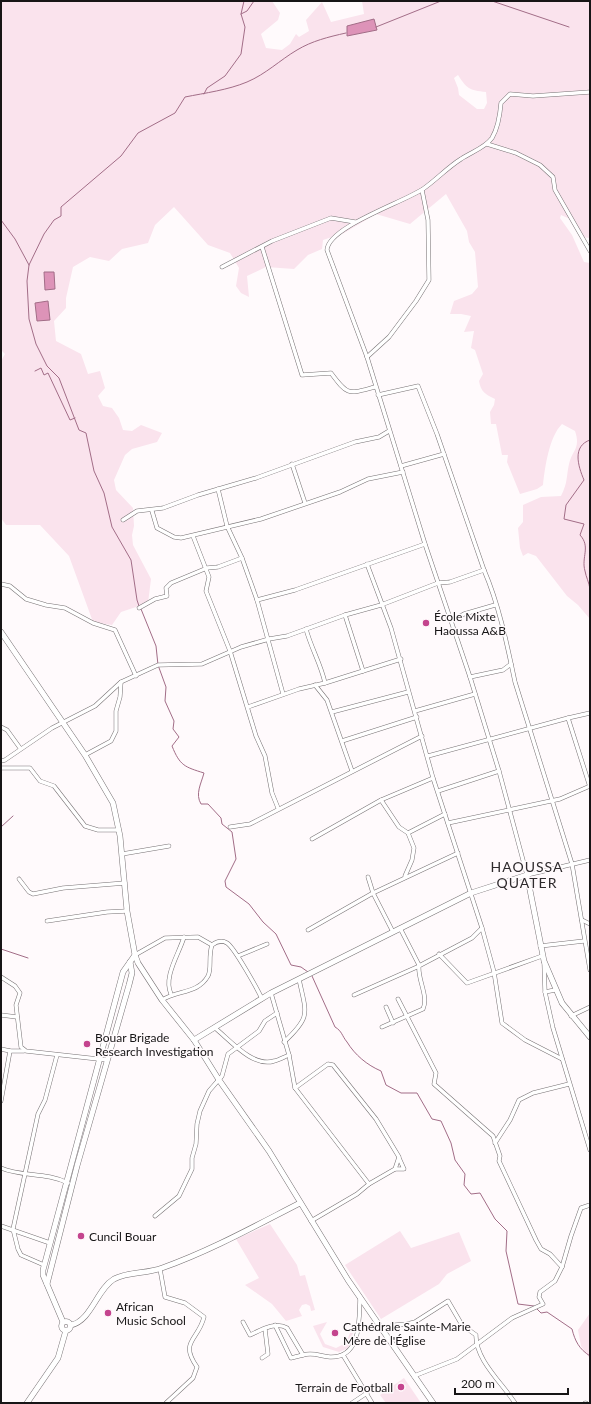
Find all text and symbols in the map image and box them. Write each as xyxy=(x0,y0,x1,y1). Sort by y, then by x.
place label: École Mixte Haoussa A&B xyxy=(434,609,506,638)
marker: École Mixte Haoussa A&B xyxy=(421,618,431,628)
district label: HAOUSSA QUATER xyxy=(491,858,563,891)
place label: Bouar Brigade Research Investigation xyxy=(95,1030,213,1059)
marker: Bouar Brigade Research Investigation xyxy=(82,1039,92,1049)
place label: Cuncil Bouar xyxy=(89,1229,157,1244)
marker: Cuncil Bouar xyxy=(76,1231,86,1241)
place label: African Music School xyxy=(116,1299,186,1328)
marker: African Music School xyxy=(103,1308,113,1318)
place label: Cathédrale Sainte-Marie Mère de l'Église xyxy=(343,1319,471,1348)
marker: Cathédrale Sainte-Marie Mère de l'Église xyxy=(330,1328,340,1338)
scale bar xyxy=(455,1370,568,1396)
text: 200 m xyxy=(461,1376,495,1391)
place label: Terrain de Football xyxy=(295,1380,393,1395)
marker: Terrain de Football xyxy=(396,1382,406,1392)

